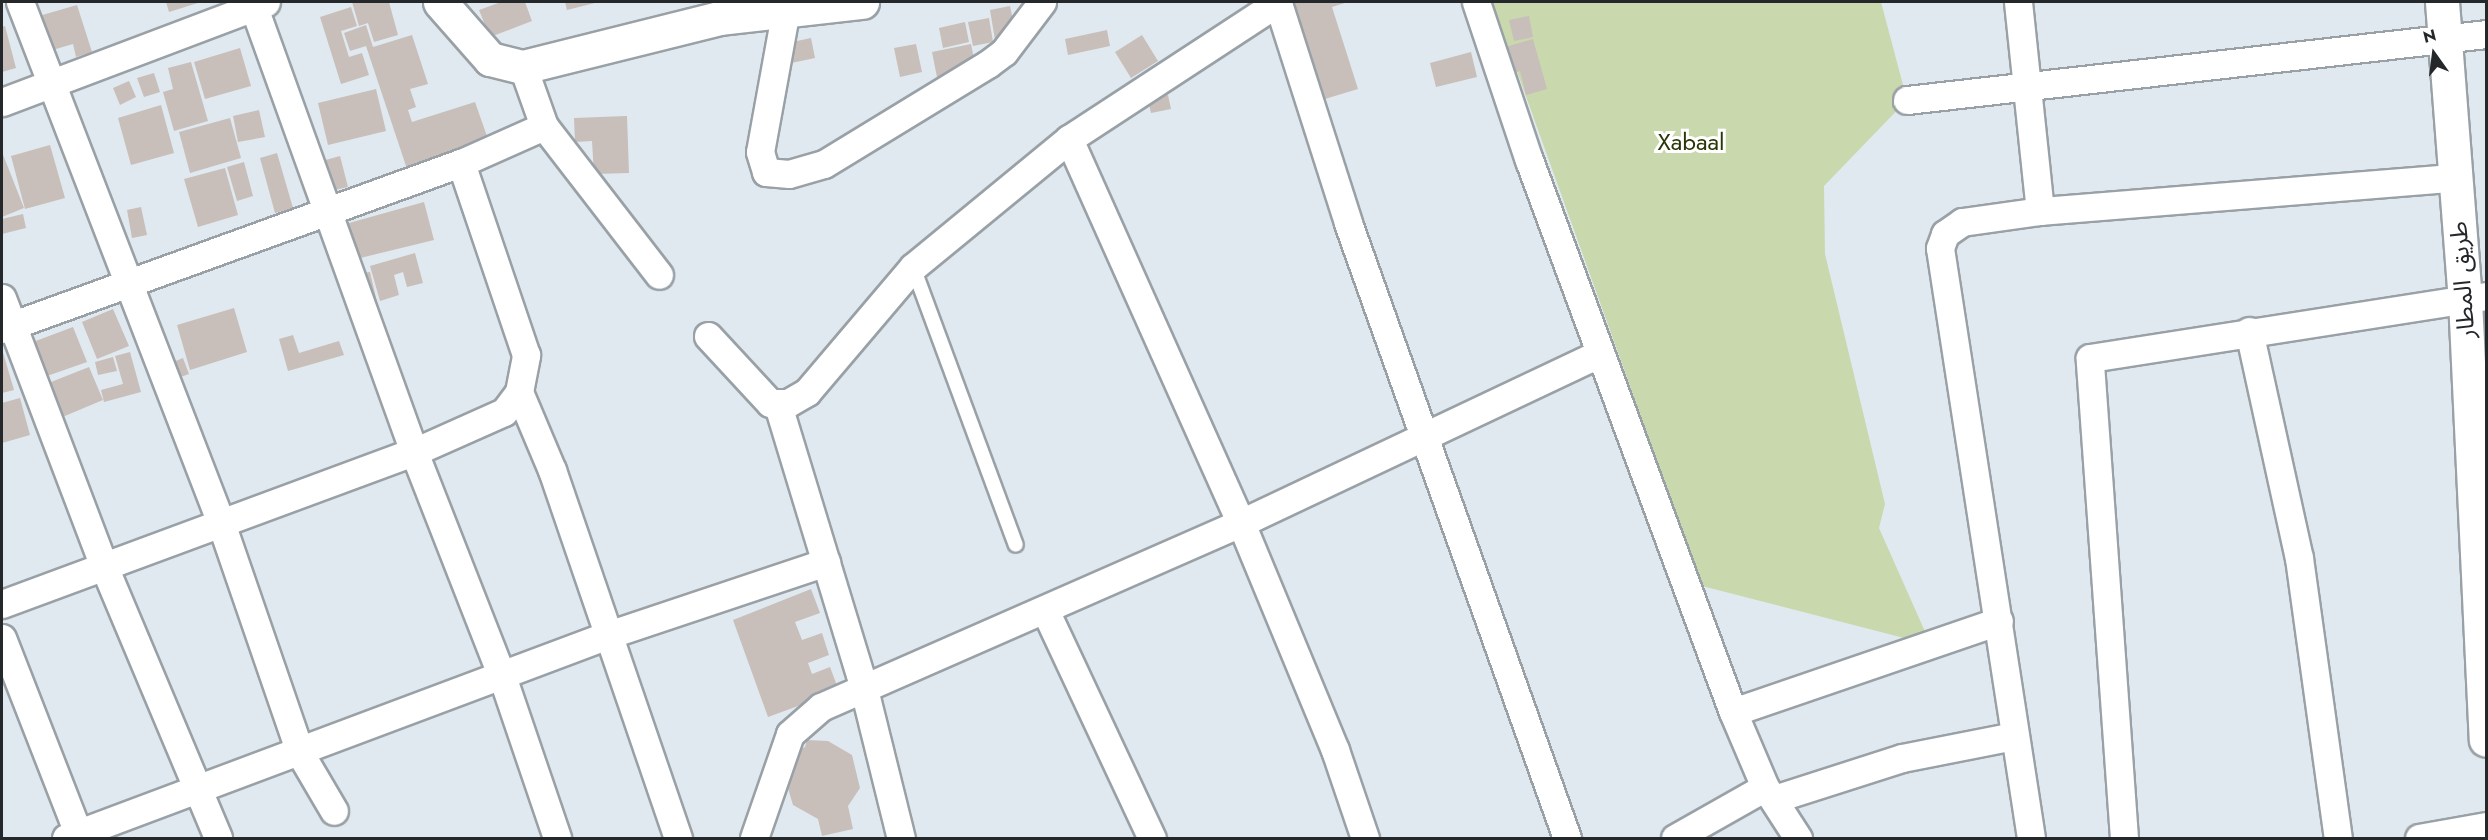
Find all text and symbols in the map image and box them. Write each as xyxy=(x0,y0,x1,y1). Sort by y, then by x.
text: N xyxy=(2421,23,2438,49)
north arrow xyxy=(2404,24,2464,84)
park label: Xabaal xyxy=(1657,128,1725,156)
street label: طريق المطار xyxy=(2444,220,2480,340)

